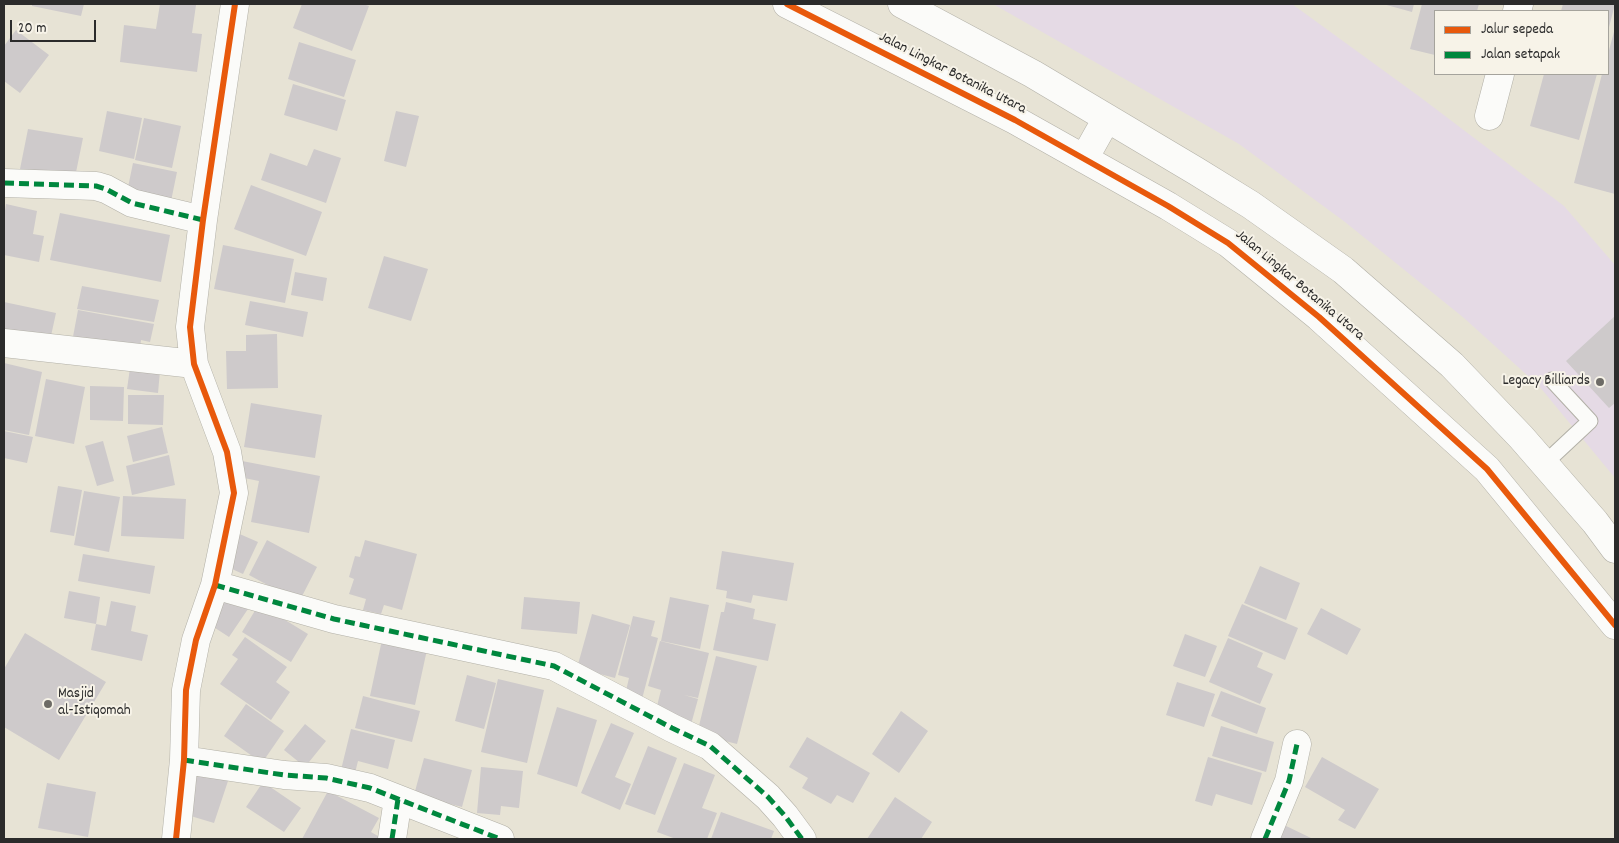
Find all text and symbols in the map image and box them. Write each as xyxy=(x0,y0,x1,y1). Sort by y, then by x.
scale bar xyxy=(12,10,99,42)
legend xyxy=(1434,10,1609,75)
text: 20 m xyxy=(18,18,46,40)
text: Jalur sepeda xyxy=(1481,19,1553,41)
street label: Jalan Lingkar Botanika Utara xyxy=(875,29,1029,119)
text: Jalan setapak xyxy=(1481,44,1560,66)
street label: Jalan Lingkar Botanika Utara xyxy=(1231,227,1367,345)
place label: Legacy Billiards xyxy=(1502,373,1590,391)
marker: Legacy Billiards xyxy=(1594,376,1606,388)
place label: Masjid al-Istiqomah xyxy=(58,686,131,721)
marker: Masjid al-Istiqomah xyxy=(42,698,54,710)

